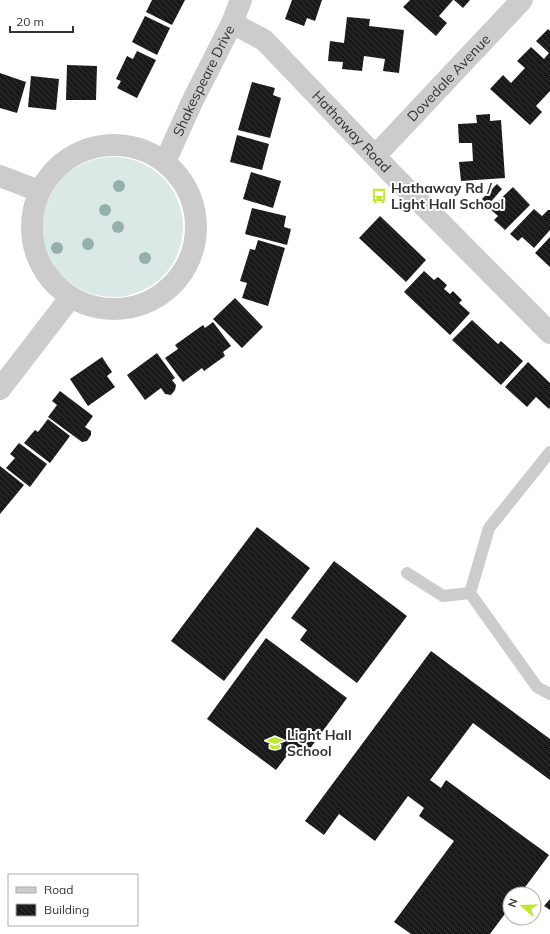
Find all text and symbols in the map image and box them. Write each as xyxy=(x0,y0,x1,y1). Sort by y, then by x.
scale bar xyxy=(10,8,73,34)
text: 20 m xyxy=(16,14,44,29)
street label: Shakespeare Drive xyxy=(169,22,238,139)
street label: Dovedale Avenue xyxy=(403,30,494,125)
street label: Hathaway Road xyxy=(308,87,395,176)
place label: Hathaway Rd / Light Hall School xyxy=(391,179,504,213)
bus stop icon: Hathaway Rd / Light Hall School xyxy=(370,187,388,205)
place label: Light Hall School xyxy=(287,726,352,760)
school or university icon: Light Hall School xyxy=(266,734,284,752)
legend xyxy=(8,874,138,926)
text: Road xyxy=(44,882,73,897)
north arrow xyxy=(502,886,542,926)
text: N xyxy=(505,897,521,909)
text: Building xyxy=(44,902,89,917)

